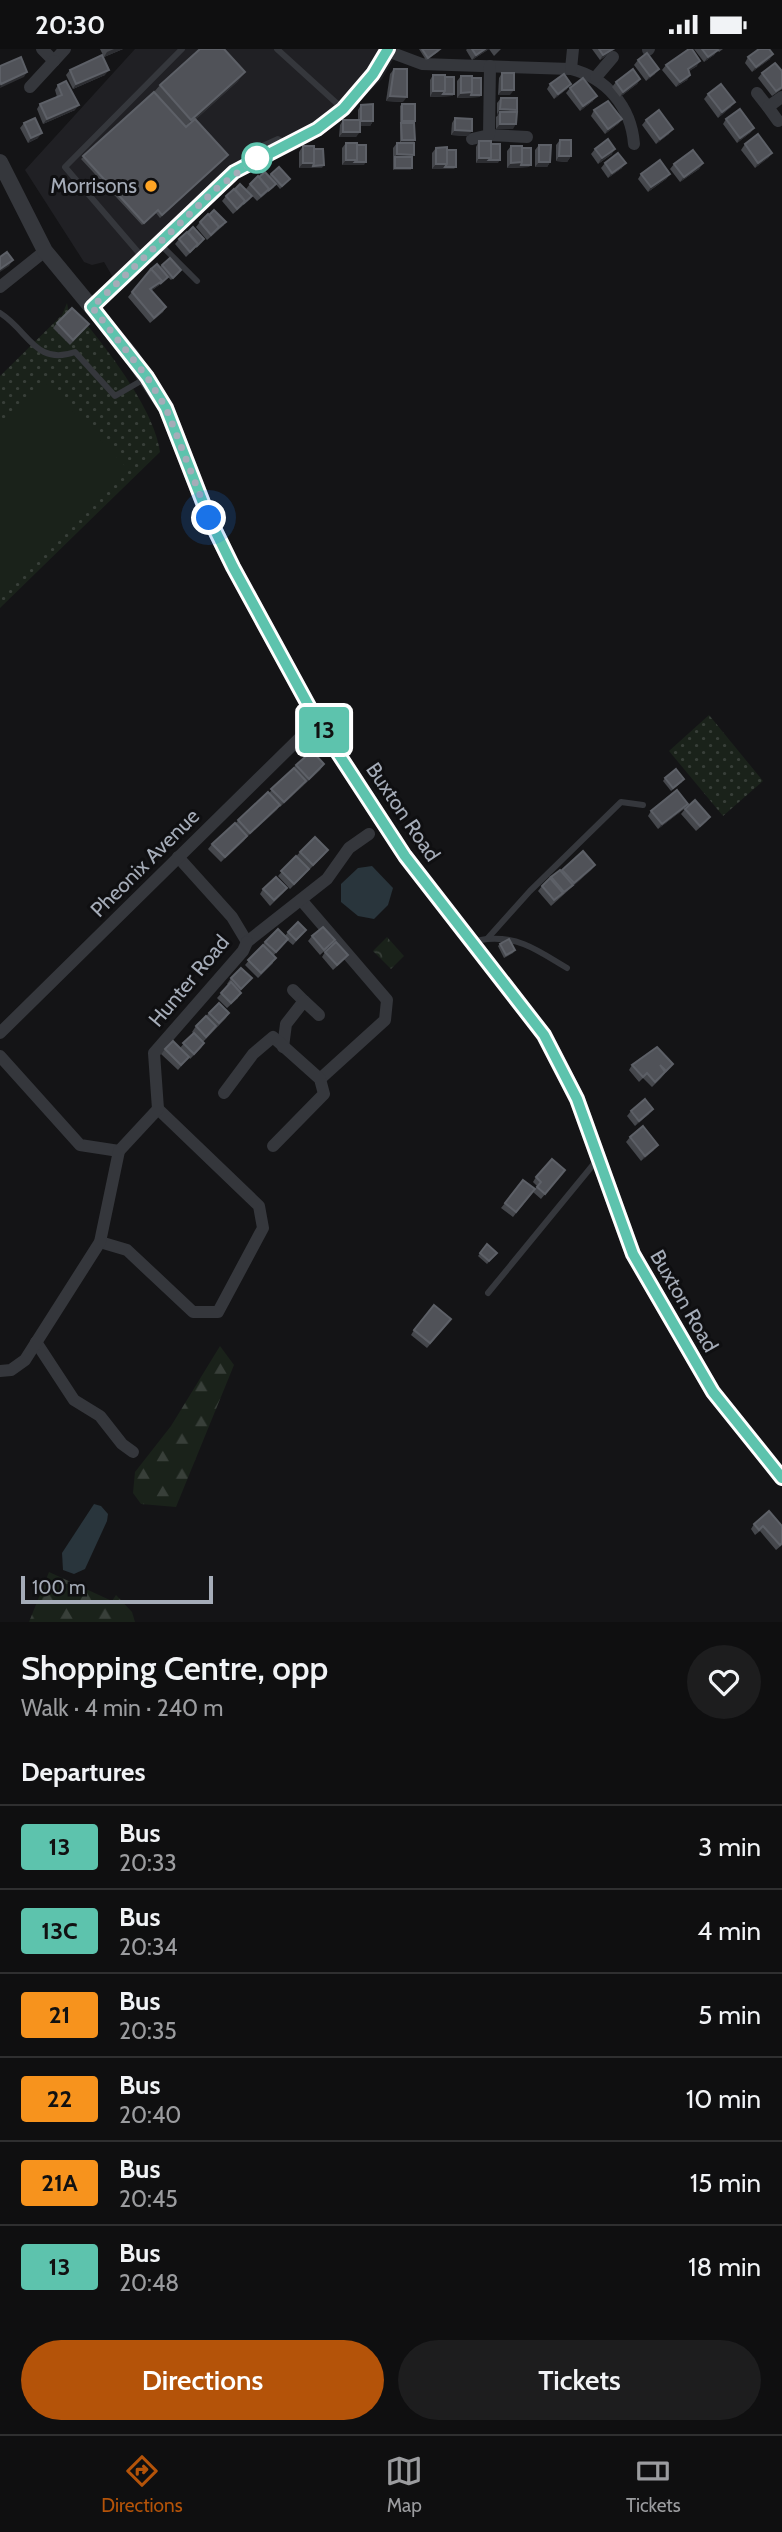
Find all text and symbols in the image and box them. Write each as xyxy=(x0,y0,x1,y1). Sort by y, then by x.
text: 20:30 xyxy=(35,9,105,41)
unlabelled marker xyxy=(242,143,272,173)
place label: Morrisons xyxy=(50,173,137,198)
marker: Morrisons xyxy=(143,178,159,194)
your location xyxy=(191,500,226,535)
line badge: 13 xyxy=(292,707,356,753)
text: 13 xyxy=(313,715,335,744)
street label: Buxton Road xyxy=(361,757,446,866)
street label: Pheonix Avenue xyxy=(85,803,204,922)
street label: Hunter Road xyxy=(143,930,234,1032)
street label: Buxton Road xyxy=(645,1245,724,1356)
scale bar xyxy=(21,1573,214,1605)
text: 100 m xyxy=(32,1576,86,1599)
button: heart xyxy=(687,1645,761,1719)
text: Shopping Centre, opp xyxy=(21,1648,328,1688)
text: Walk · 4 min · 240 m xyxy=(21,1694,223,1722)
text: Departures xyxy=(21,1756,145,1788)
text: Bus xyxy=(119,1817,160,1849)
text: 3 min xyxy=(698,1831,761,1863)
text: 13 xyxy=(49,1832,70,1861)
text: 20:33 xyxy=(119,1849,177,1877)
text: Bus xyxy=(119,1901,160,1933)
text: 4 min xyxy=(697,1915,761,1947)
text: 13C xyxy=(41,1916,78,1945)
text: 20:34 xyxy=(119,1933,178,1961)
text: Bus xyxy=(119,1985,160,2017)
text: 5 min xyxy=(698,1999,761,2031)
text: 21 xyxy=(49,2000,70,2029)
text: 20:35 xyxy=(119,2017,177,2045)
text: Bus xyxy=(119,2069,160,2101)
text: 10 min xyxy=(686,2083,761,2115)
text: 22 xyxy=(47,2084,72,2113)
text: 20:40 xyxy=(119,2101,181,2129)
text: Bus xyxy=(119,2153,160,2185)
text: 15 min xyxy=(690,2167,761,2199)
text: 21A xyxy=(41,2168,78,2197)
text: 20:45 xyxy=(119,2185,178,2213)
text: Bus xyxy=(119,2237,160,2269)
text: 18 min xyxy=(688,2251,761,2283)
text: 13 xyxy=(49,2252,70,2281)
text: 20:48 xyxy=(119,2269,179,2297)
button: Directions xyxy=(21,2340,384,2420)
button: Tickets xyxy=(398,2340,761,2420)
tab: Directions xyxy=(101,2452,183,2517)
tab: Map xyxy=(385,2452,423,2517)
tab: Tickets xyxy=(626,2452,681,2517)

